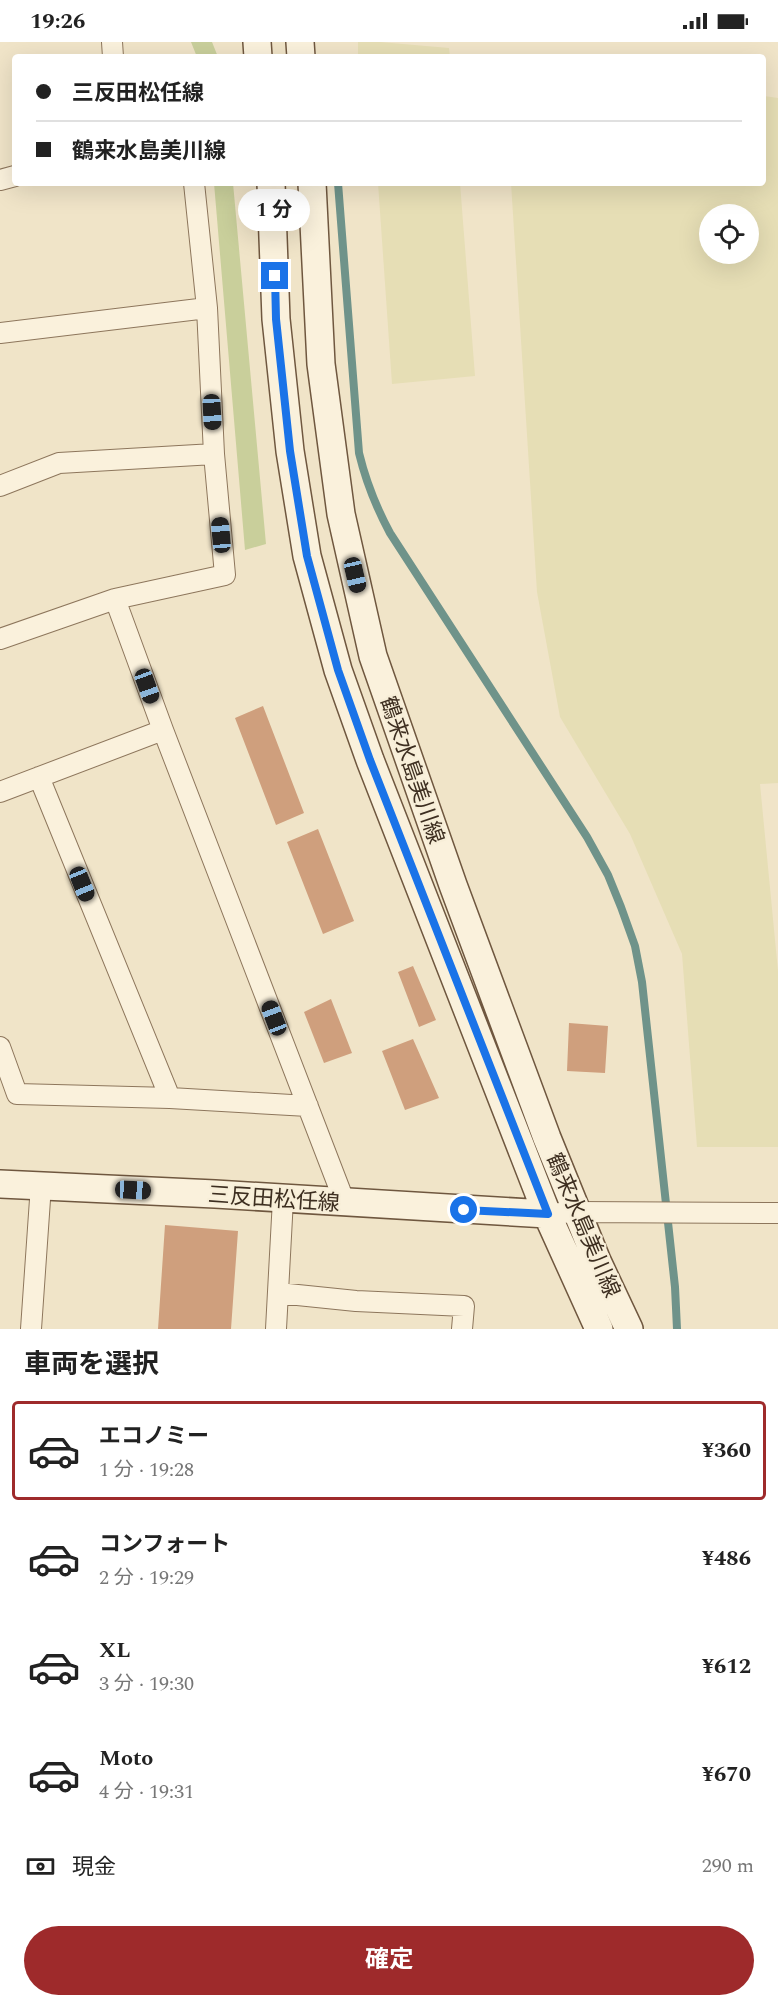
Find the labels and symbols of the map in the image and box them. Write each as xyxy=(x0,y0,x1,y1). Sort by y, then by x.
callout: 1 分 xyxy=(239,189,311,231)
route end xyxy=(261,262,288,289)
car xyxy=(202,394,222,430)
car xyxy=(210,516,232,554)
car xyxy=(342,555,368,595)
car xyxy=(132,666,162,706)
street label: 鶴来水島美川線 xyxy=(371,692,452,849)
car xyxy=(67,864,97,904)
car xyxy=(259,998,289,1038)
street label: 鶴来水島美川線 xyxy=(537,1148,628,1303)
street label: 三反田松任線 xyxy=(207,1178,341,1221)
car xyxy=(115,1180,151,1200)
route start xyxy=(450,1196,477,1223)

